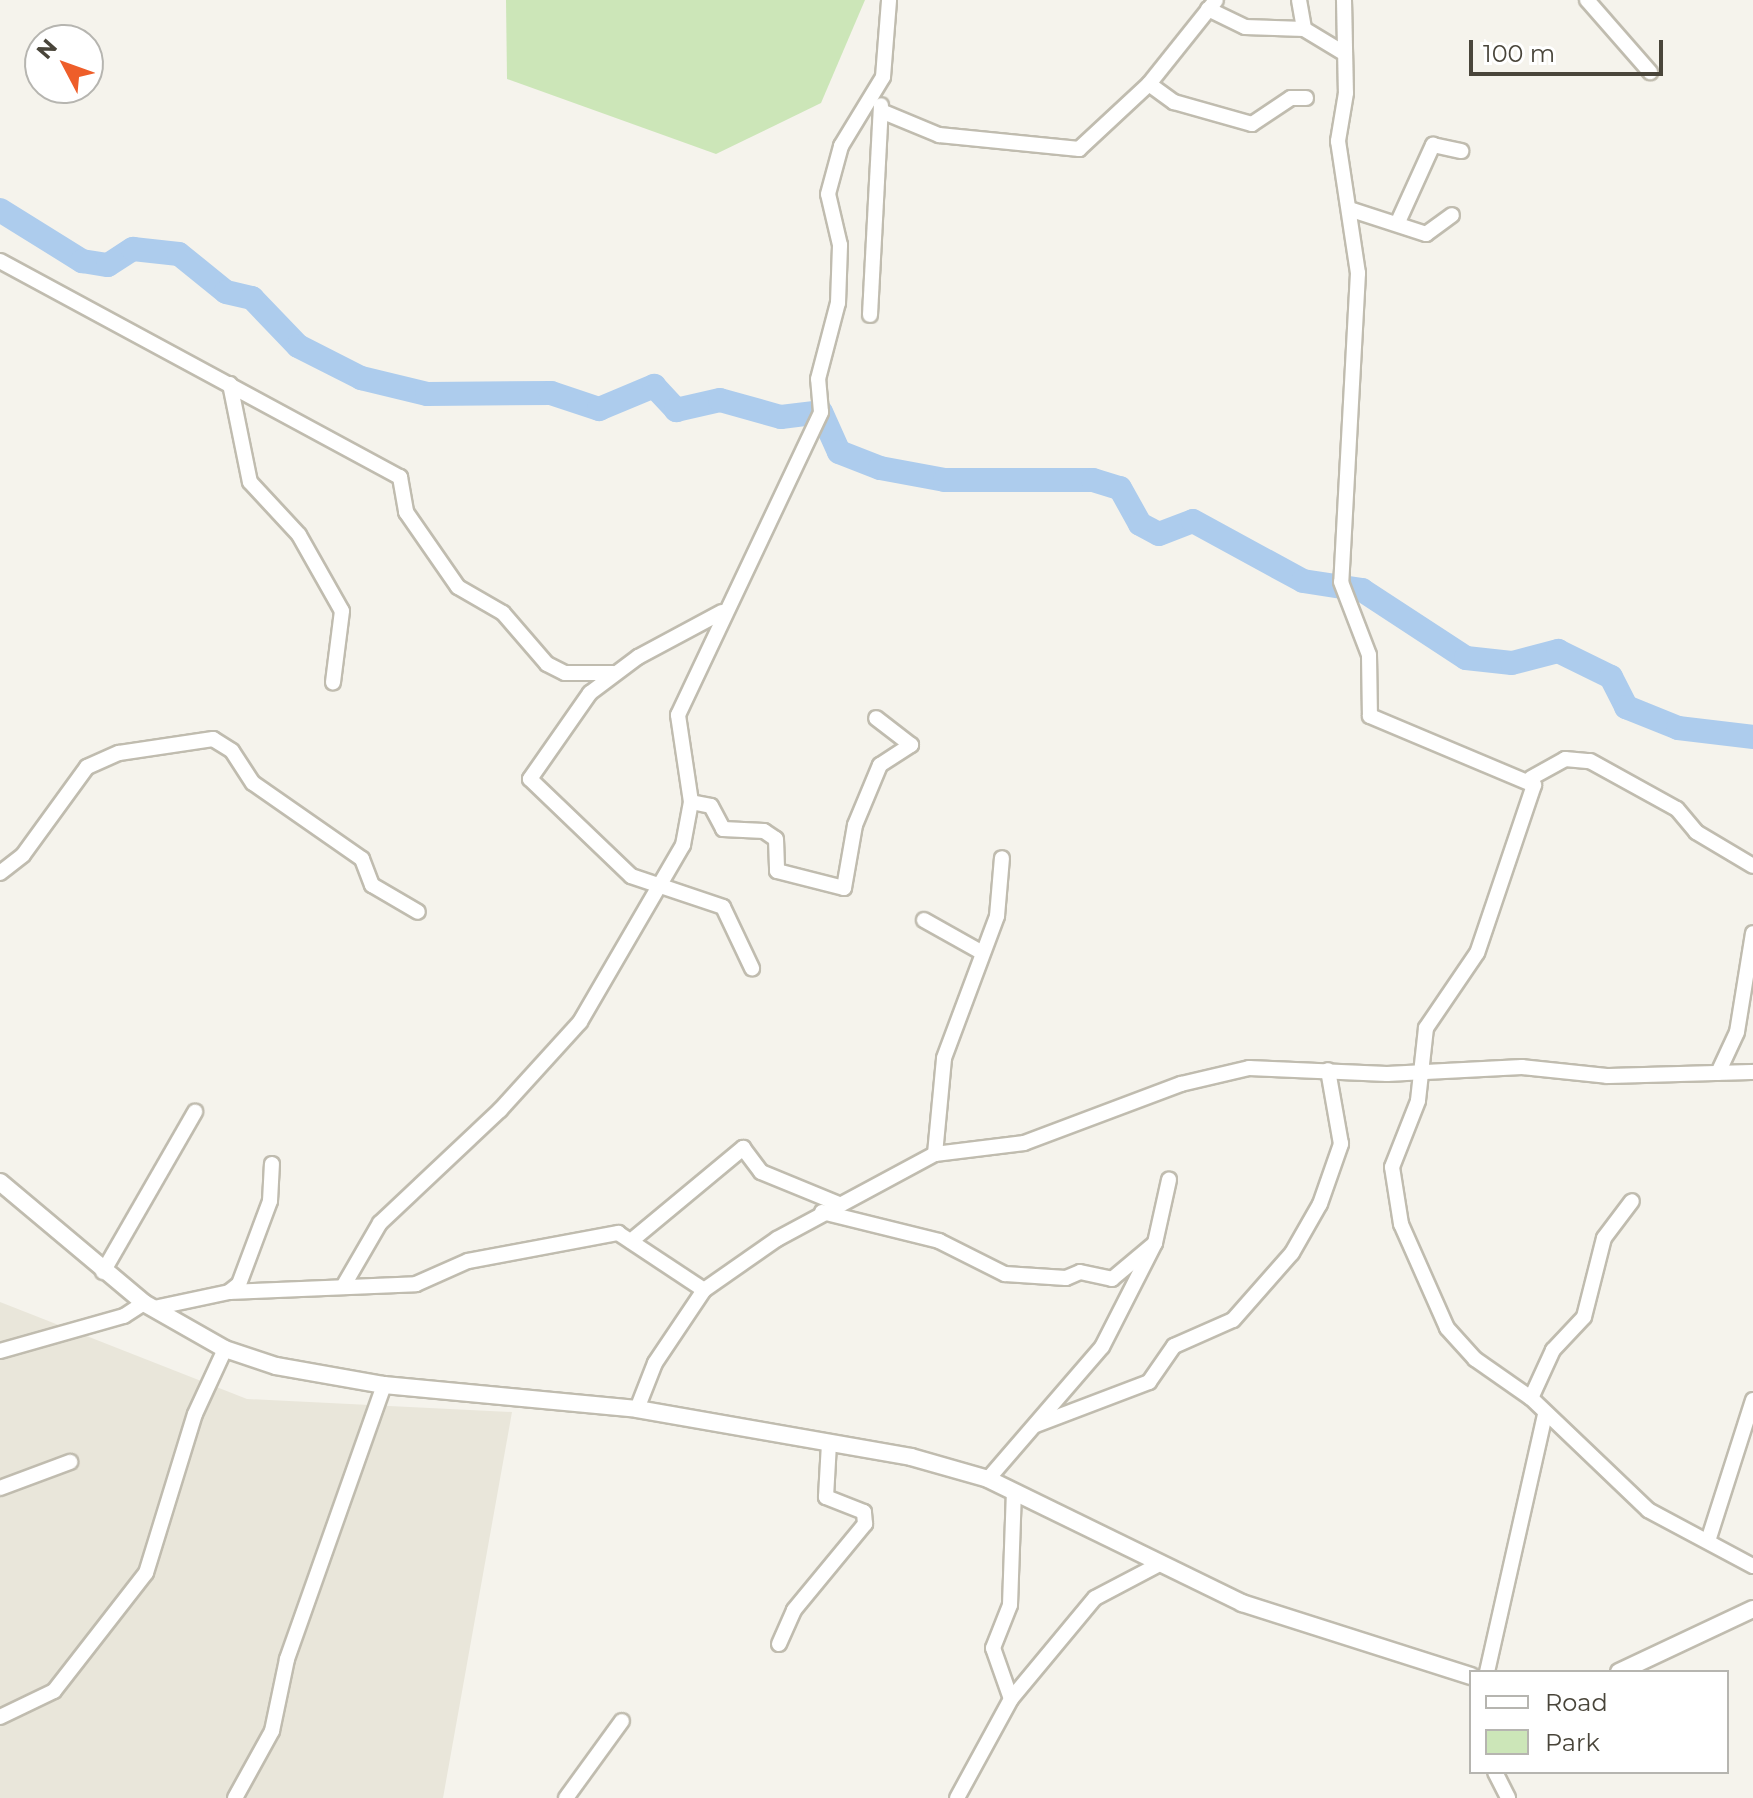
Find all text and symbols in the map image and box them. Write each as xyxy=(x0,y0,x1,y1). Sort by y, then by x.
north arrow xyxy=(24,24,104,104)
scale bar xyxy=(1473,24,1667,74)
text: N xyxy=(31,34,63,65)
text: 100 m xyxy=(1483,39,1555,68)
legend xyxy=(1469,1670,1729,1774)
text: Road xyxy=(1545,1688,1608,1717)
text: Park xyxy=(1545,1728,1600,1757)

